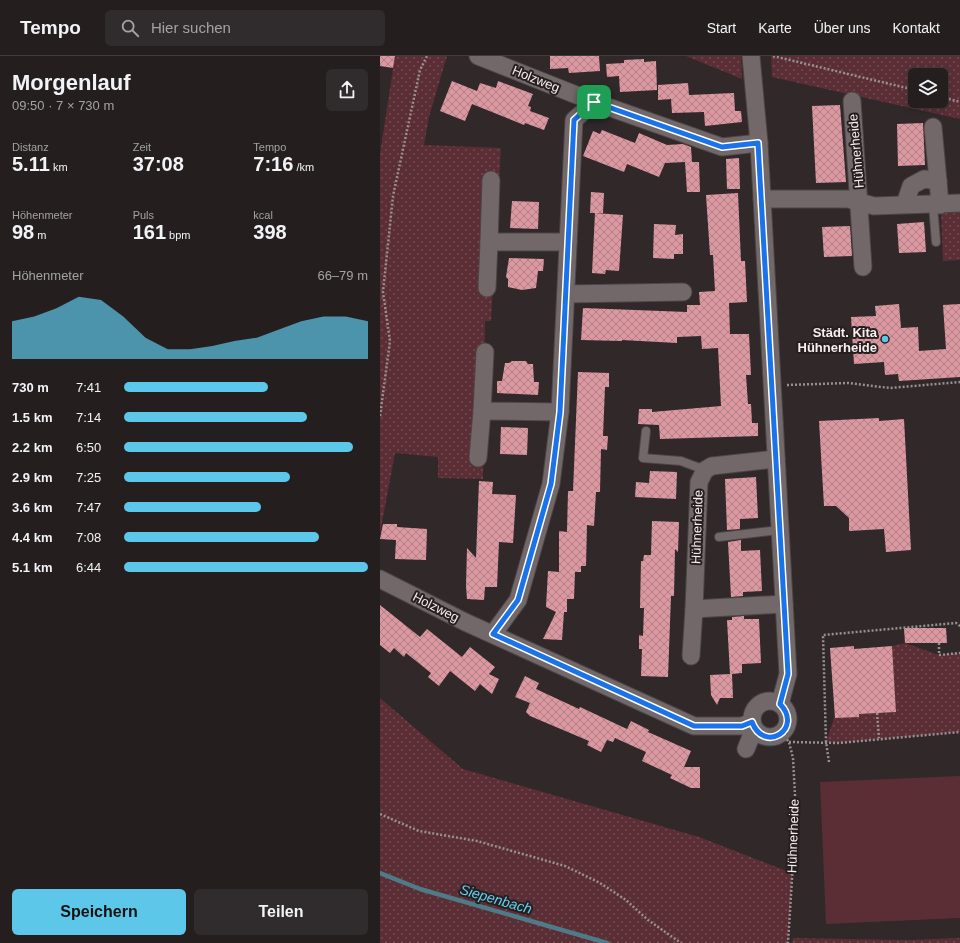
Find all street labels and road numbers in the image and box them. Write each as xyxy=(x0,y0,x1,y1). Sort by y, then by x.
street label: Holzweg xyxy=(510,63,562,95)
street label: Hühnerheide xyxy=(845,113,867,189)
street label: Hühnerheide xyxy=(688,490,706,564)
street label: Holzweg xyxy=(410,589,462,625)
street label: Hühnerheide xyxy=(784,799,802,873)

